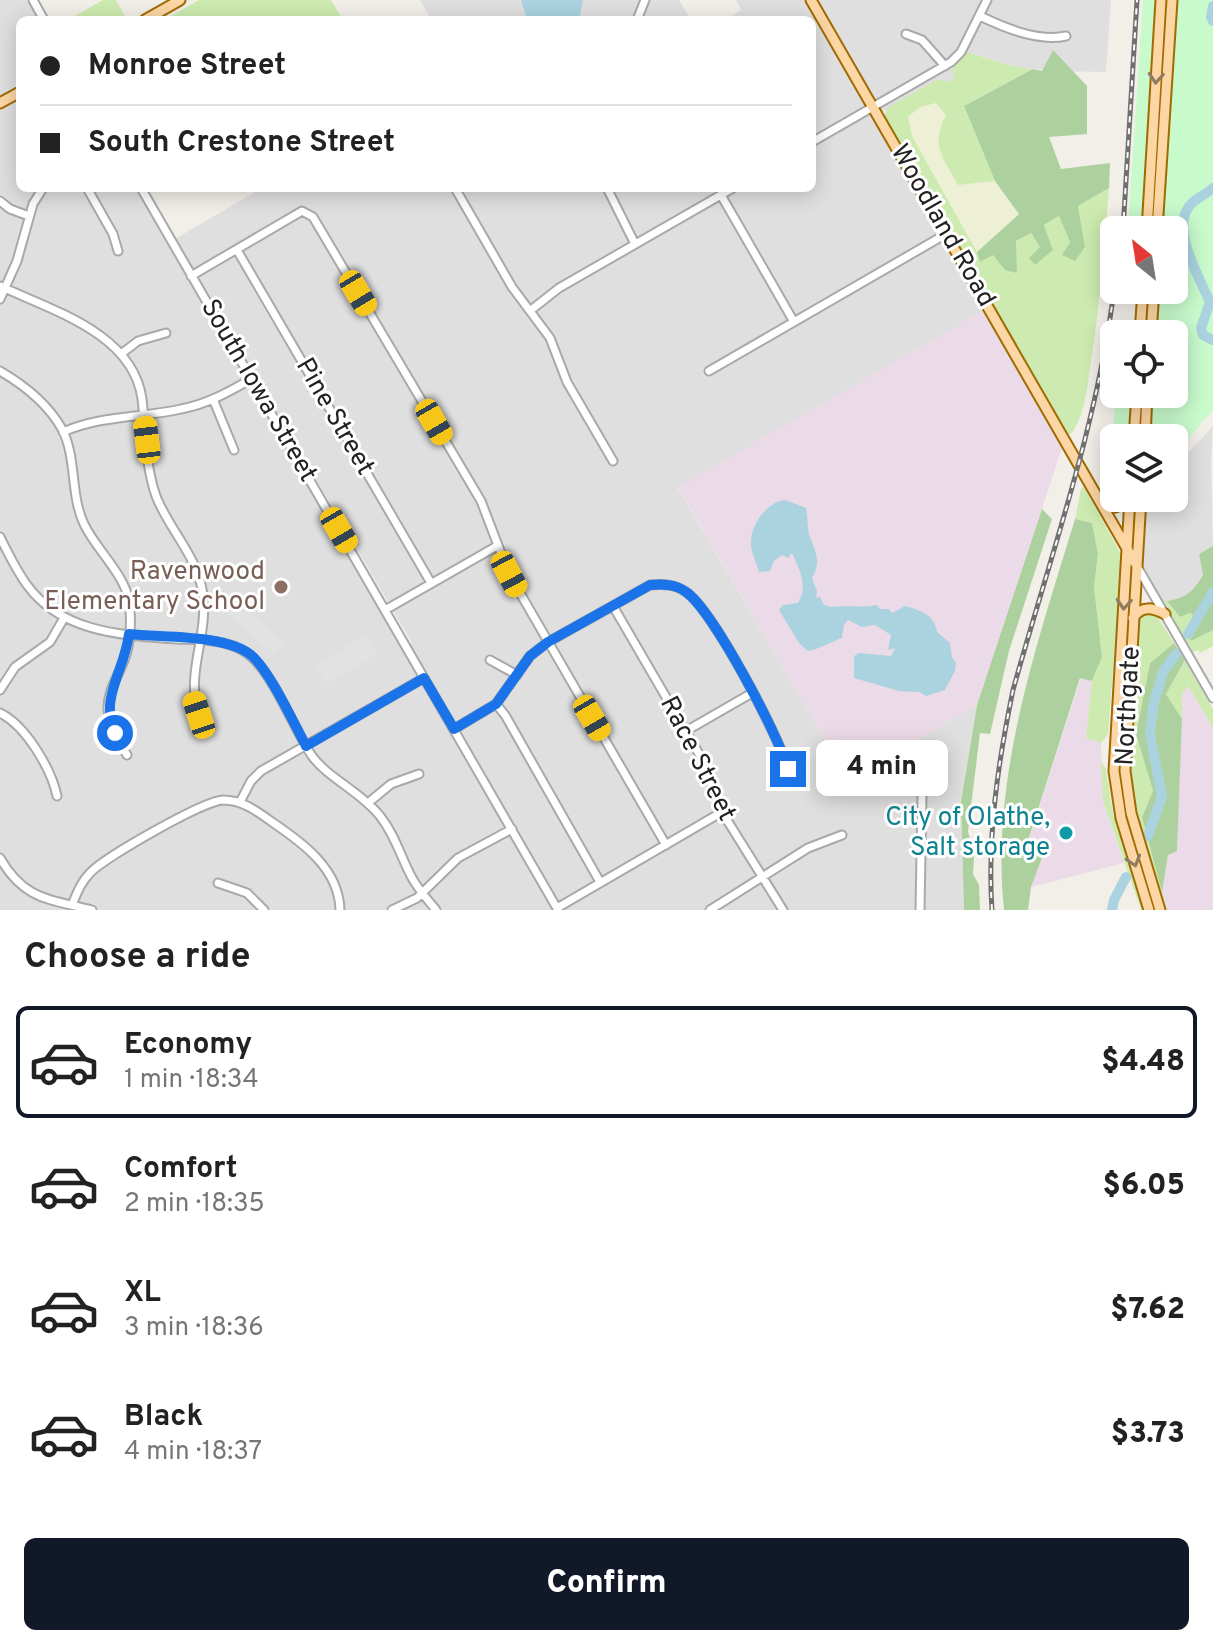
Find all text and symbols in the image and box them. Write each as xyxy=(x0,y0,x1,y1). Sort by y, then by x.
text: Monroe Street xyxy=(88,48,286,85)
one-way arrow xyxy=(1148,72,1165,85)
text: South Crestone Street xyxy=(88,125,395,162)
street label: Woodland Road xyxy=(882,139,1002,313)
north arrow xyxy=(1100,216,1188,304)
map controls xyxy=(1100,216,1188,512)
car xyxy=(335,266,381,320)
street label: South Iowa Street xyxy=(192,294,324,488)
button: locate xyxy=(1100,320,1188,408)
street label: Pine Street xyxy=(287,353,381,481)
car xyxy=(412,395,456,449)
car xyxy=(132,415,162,465)
button: layers xyxy=(1100,424,1188,512)
car xyxy=(317,503,361,557)
car xyxy=(487,547,531,601)
place label: Ravenwood Elementary School xyxy=(44,556,265,619)
marker: Ravenwood Elementary School xyxy=(272,578,290,596)
one-way arrow xyxy=(1115,598,1132,611)
street label: Northgate xyxy=(1109,646,1149,766)
car xyxy=(180,688,218,742)
car xyxy=(570,691,614,745)
street label: Race Street xyxy=(651,691,743,827)
route start xyxy=(97,715,133,751)
callout: 4 min xyxy=(816,741,948,797)
route end xyxy=(770,751,806,787)
text: 4 min xyxy=(847,751,917,784)
place label: City of Olathe, Salt storage xyxy=(885,802,1050,865)
marker: City of Olathe, Salt storage xyxy=(1057,824,1075,842)
one-way arrow xyxy=(1125,854,1141,867)
text: Choose a ride xyxy=(24,935,250,981)
icon: car xyxy=(28,1026,100,1098)
text: Economy xyxy=(124,1027,252,1064)
text: $4.48 xyxy=(1101,1044,1185,1081)
text: 1 min · 18:34 xyxy=(124,1064,259,1097)
icon: car xyxy=(28,1150,100,1222)
text: Comfort xyxy=(124,1151,237,1188)
text: $6.05 xyxy=(1103,1168,1185,1205)
text: 2 min · 18:35 xyxy=(124,1188,265,1221)
icon: car xyxy=(28,1274,100,1346)
text: XL xyxy=(124,1275,161,1312)
text: $7.62 xyxy=(1110,1292,1185,1329)
text: 3 min · 18:36 xyxy=(124,1312,264,1345)
icon: car xyxy=(28,1398,100,1470)
text: Black xyxy=(124,1399,203,1436)
text: $3.73 xyxy=(1111,1416,1185,1453)
text: 4 min · 18:37 xyxy=(124,1436,262,1469)
button: Confirm xyxy=(24,1538,1189,1630)

